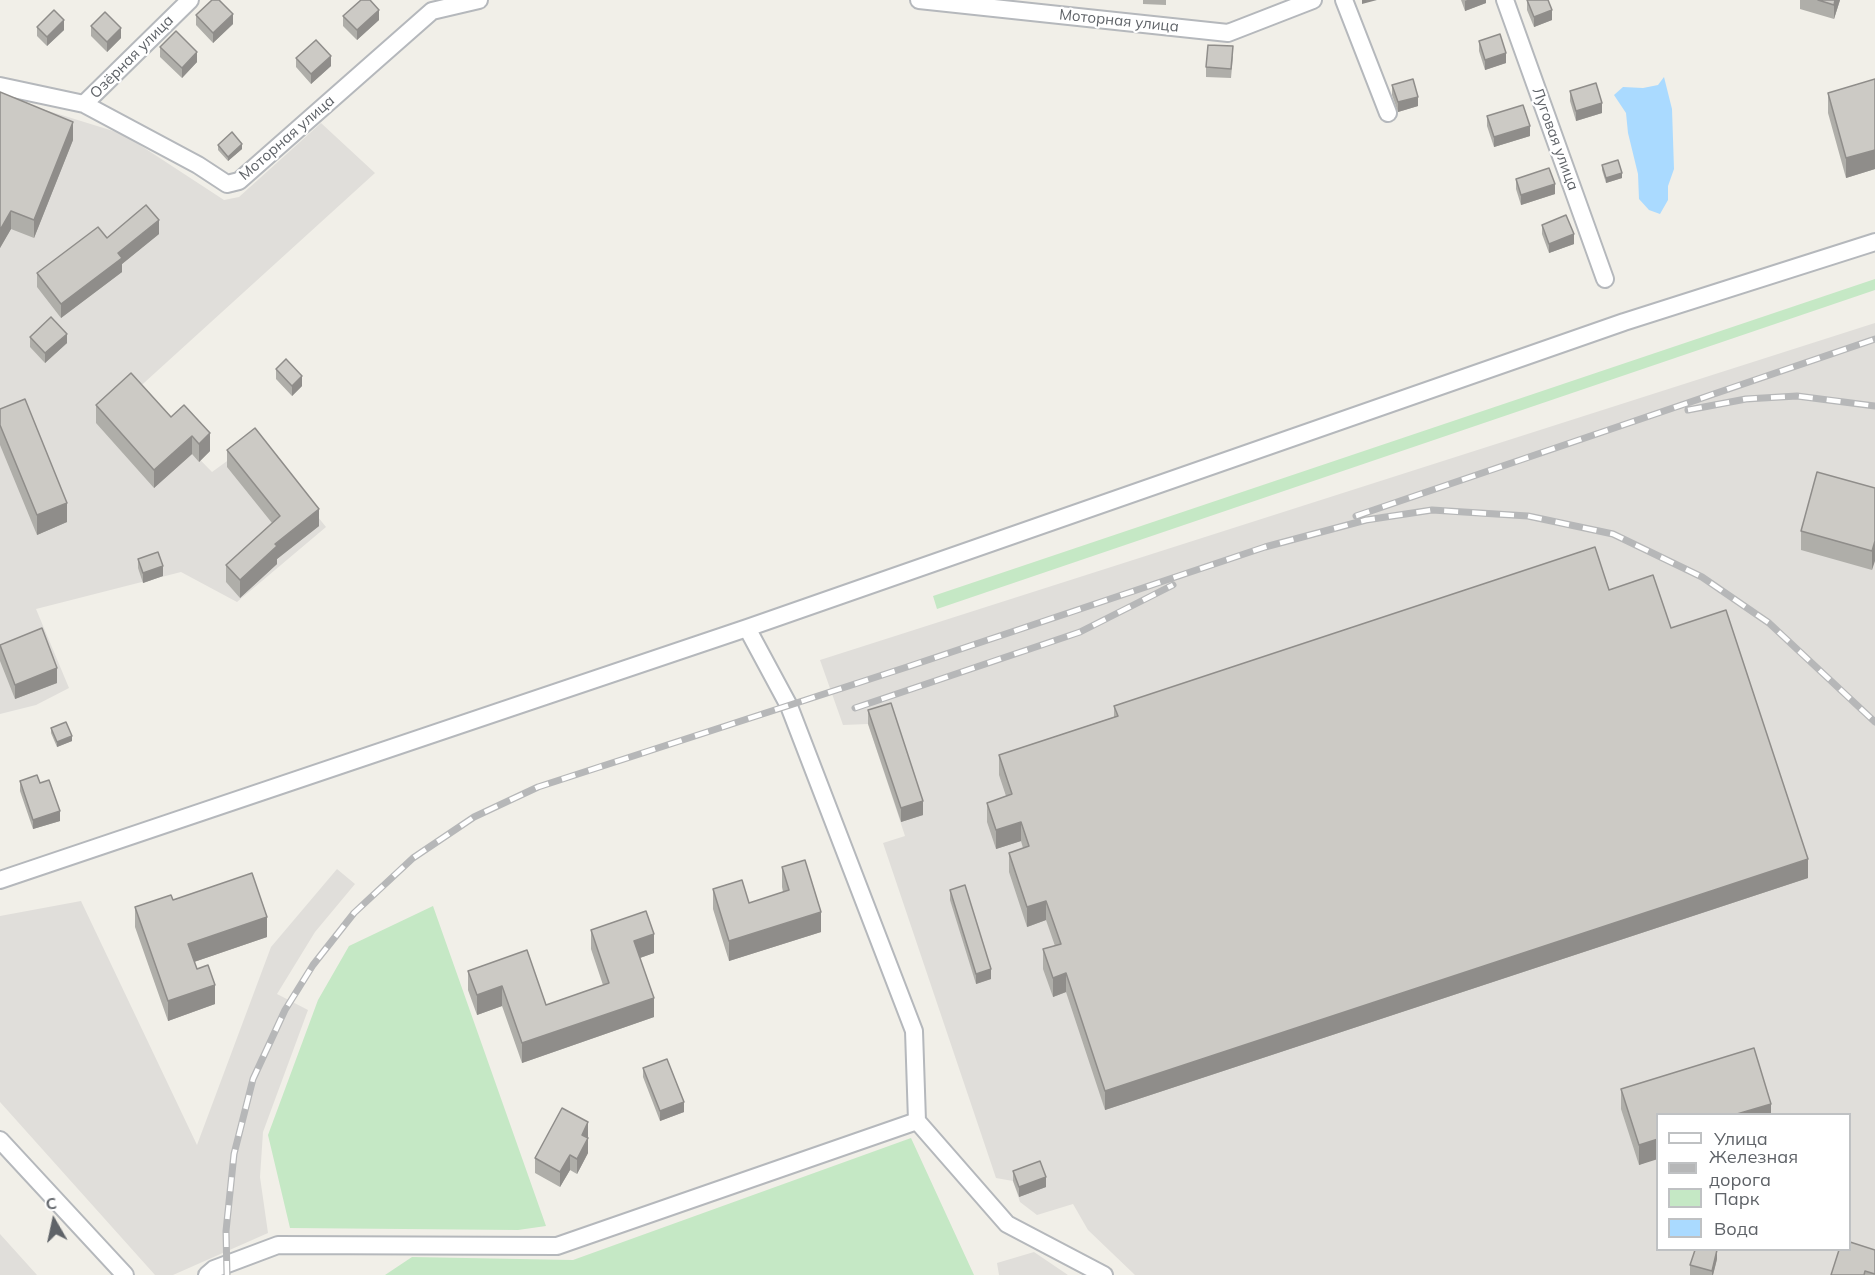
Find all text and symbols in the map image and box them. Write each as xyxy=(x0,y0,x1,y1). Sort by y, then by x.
street label: Моторная улица xyxy=(1058,6,1180,36)
street label: Озёрная улица xyxy=(87,12,177,102)
street label: Луговая улица xyxy=(1528,85,1582,193)
street label: Моторная улица xyxy=(236,92,338,184)
legend xyxy=(1656,1113,1851,1251)
text: Улица xyxy=(1714,1127,1768,1150)
text: Железная дорога xyxy=(1709,1145,1798,1191)
text: Парк xyxy=(1714,1187,1759,1210)
north arrow xyxy=(24,1191,84,1251)
text: С xyxy=(44,1192,58,1214)
text: Вода xyxy=(1714,1217,1759,1240)

